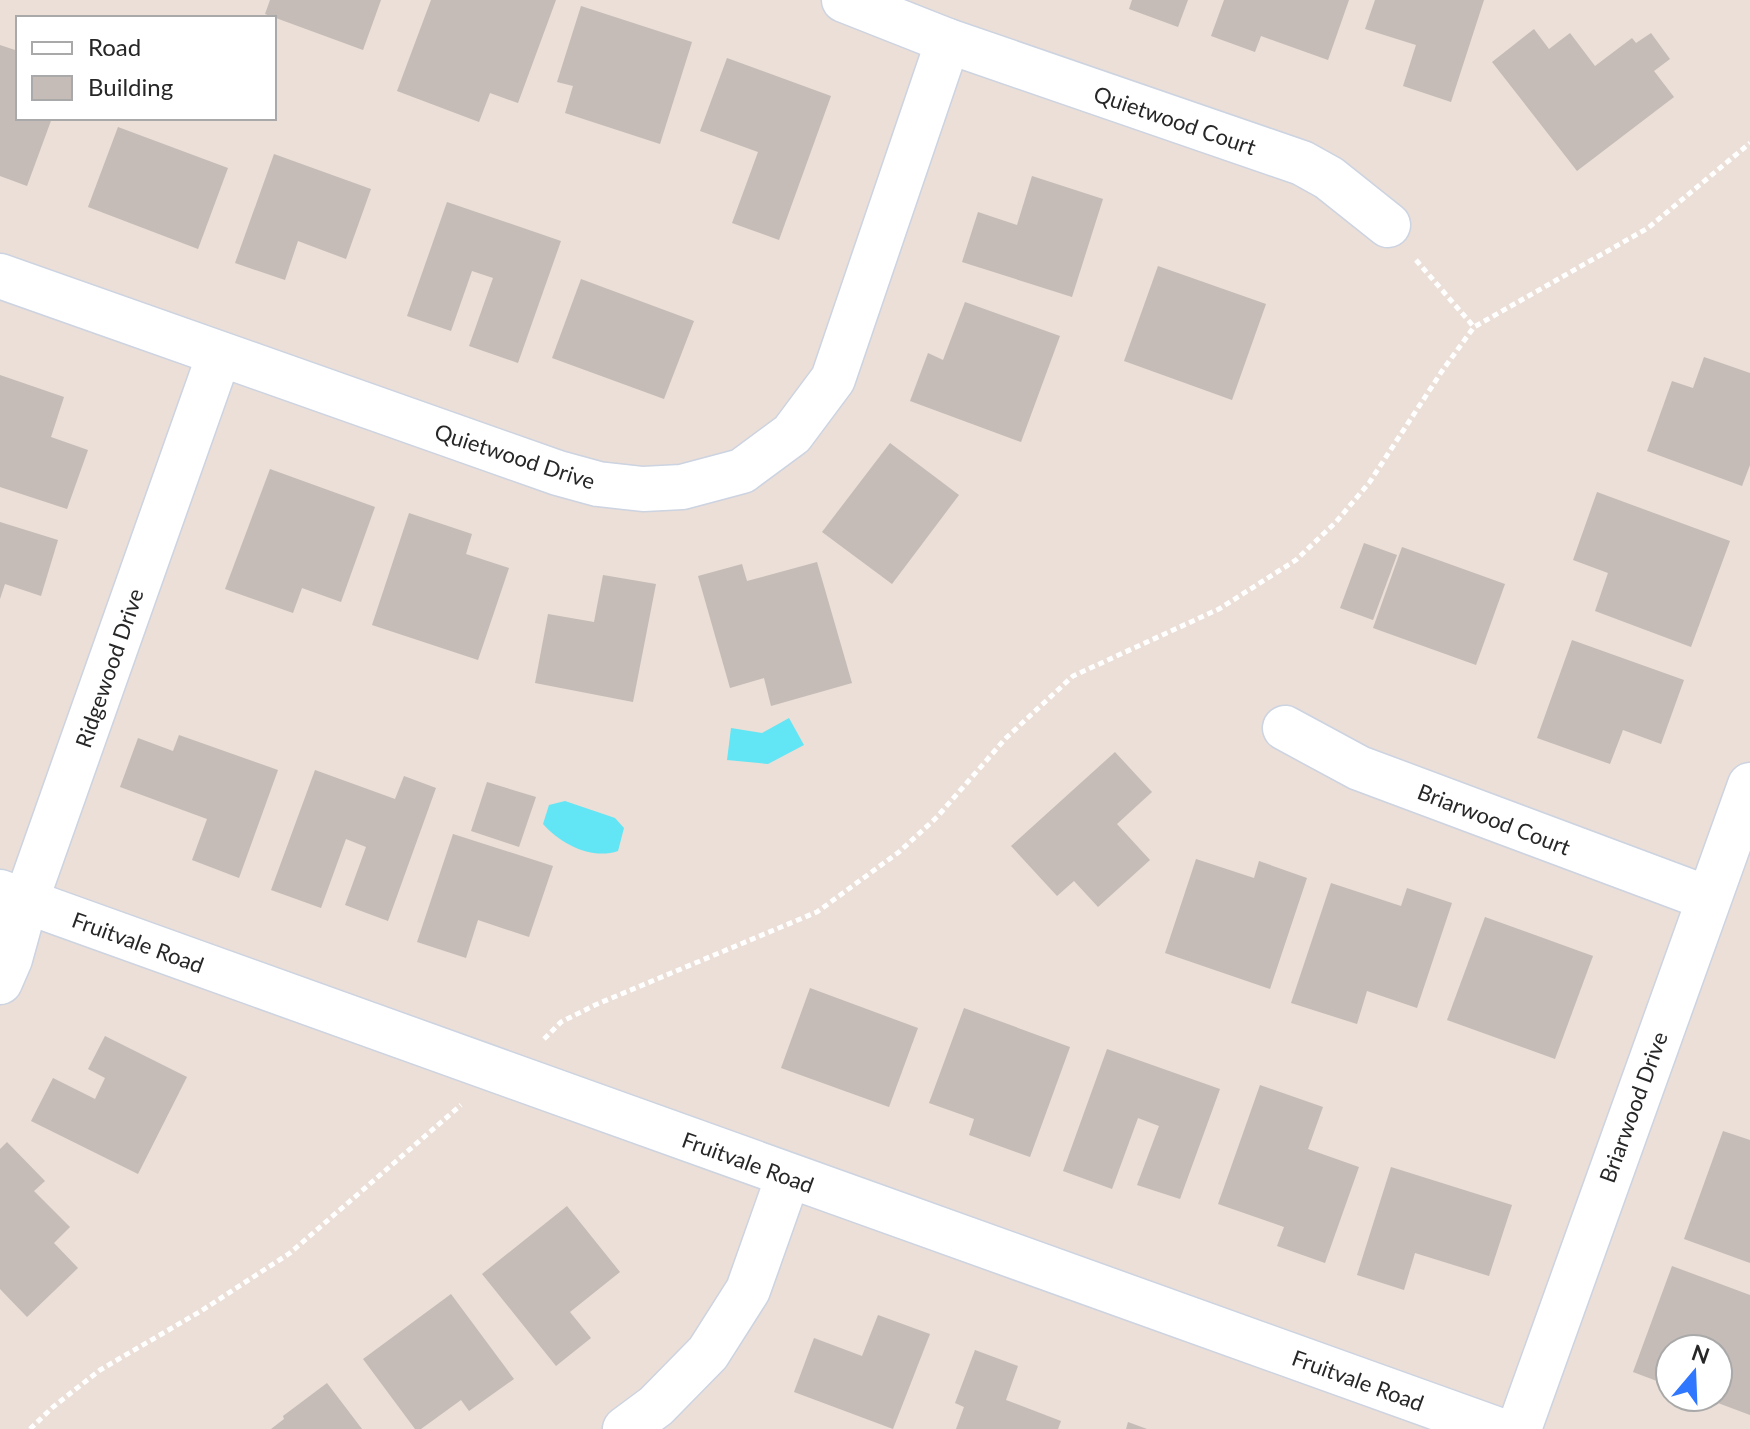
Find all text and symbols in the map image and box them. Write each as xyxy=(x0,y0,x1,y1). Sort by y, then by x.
legend xyxy=(16,16,276,120)
text: Road xyxy=(88,32,141,61)
text: Building xyxy=(88,72,173,101)
street label: Quietwood Court xyxy=(1090,80,1260,160)
street label: Quietwood Drive xyxy=(431,417,599,495)
street label: Ridgewood Drive xyxy=(69,585,149,751)
street label: Briarwood Court xyxy=(1414,777,1574,861)
street label: Fruitvale Road xyxy=(68,906,208,978)
street label: Briarwood Drive xyxy=(1593,1028,1673,1186)
street label: Fruitvale Road xyxy=(678,1126,818,1198)
north arrow xyxy=(1654,1333,1734,1413)
text: N xyxy=(1688,1338,1713,1369)
street label: Fruitvale Road xyxy=(1288,1344,1428,1416)

